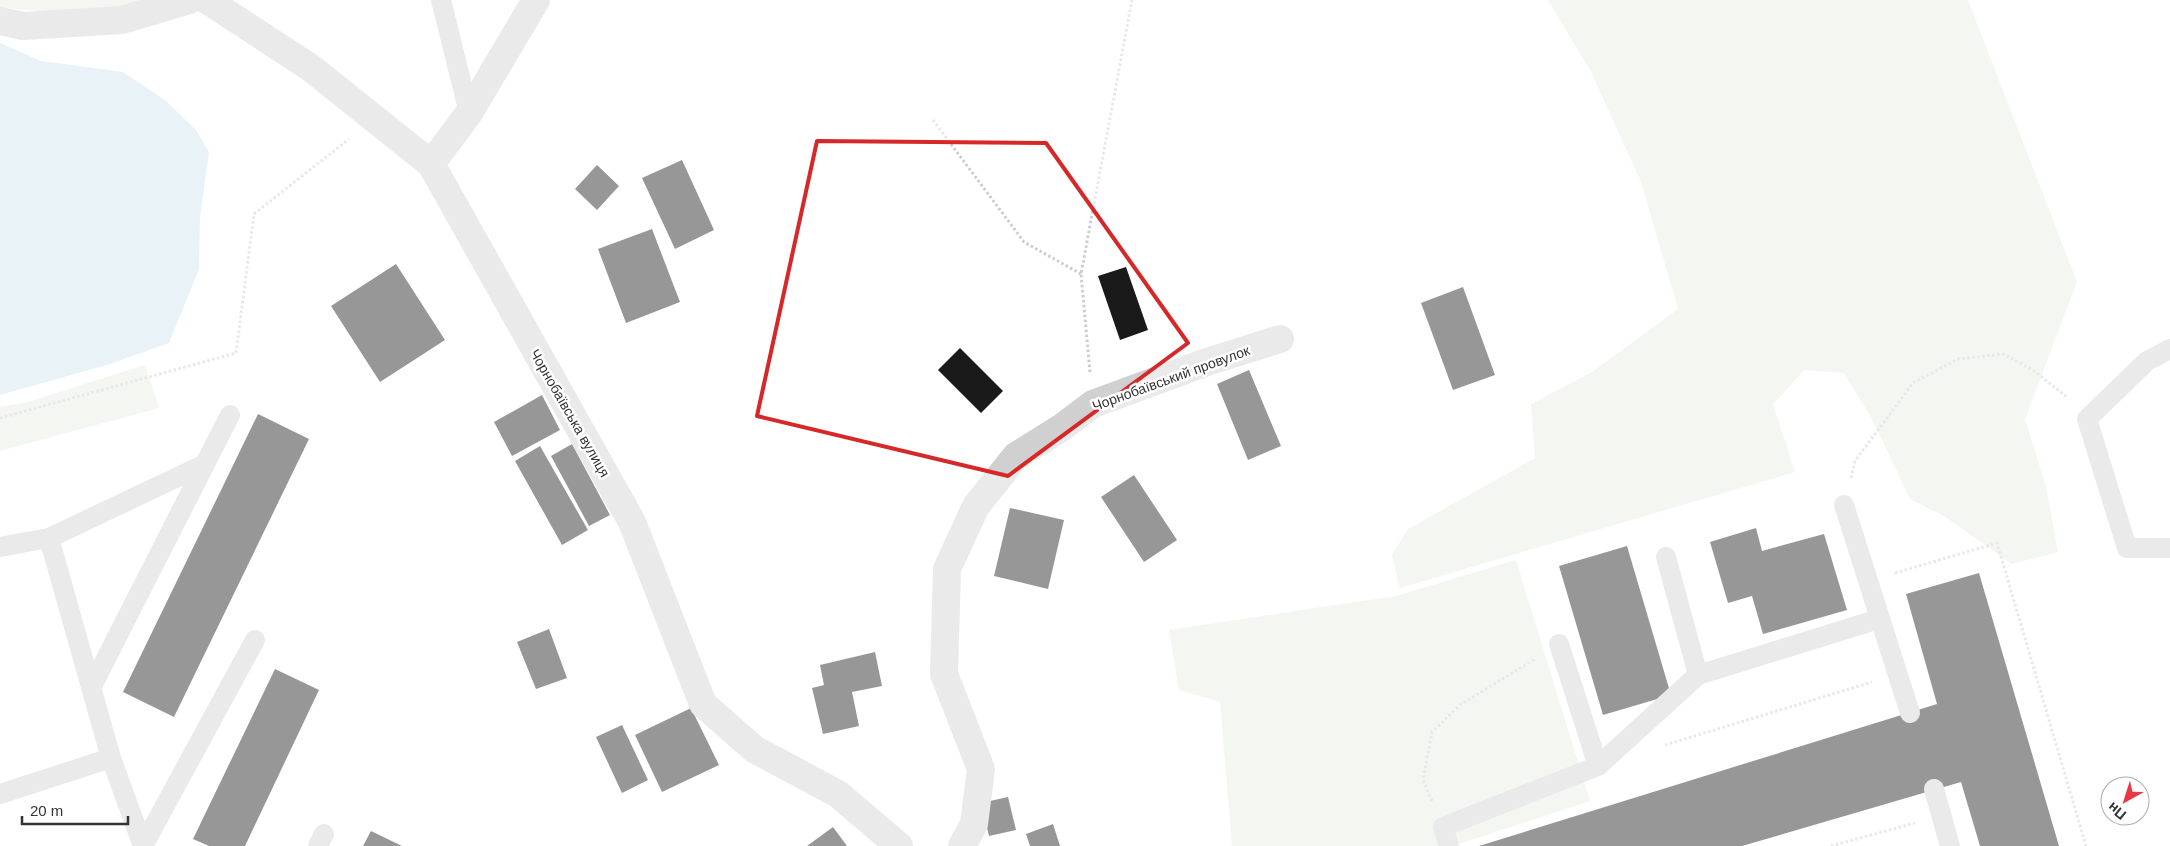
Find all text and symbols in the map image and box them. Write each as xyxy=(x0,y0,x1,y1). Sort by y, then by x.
street label: Чорнобаївський провулок xyxy=(1090,342,1253,414)
street label: Чорнобаївська вулиця xyxy=(527,346,613,480)
north arrow xyxy=(2100,776,2150,826)
scale bar xyxy=(22,794,129,826)
text: Пн xyxy=(2105,799,2129,823)
text: 20 m xyxy=(30,802,63,819)

